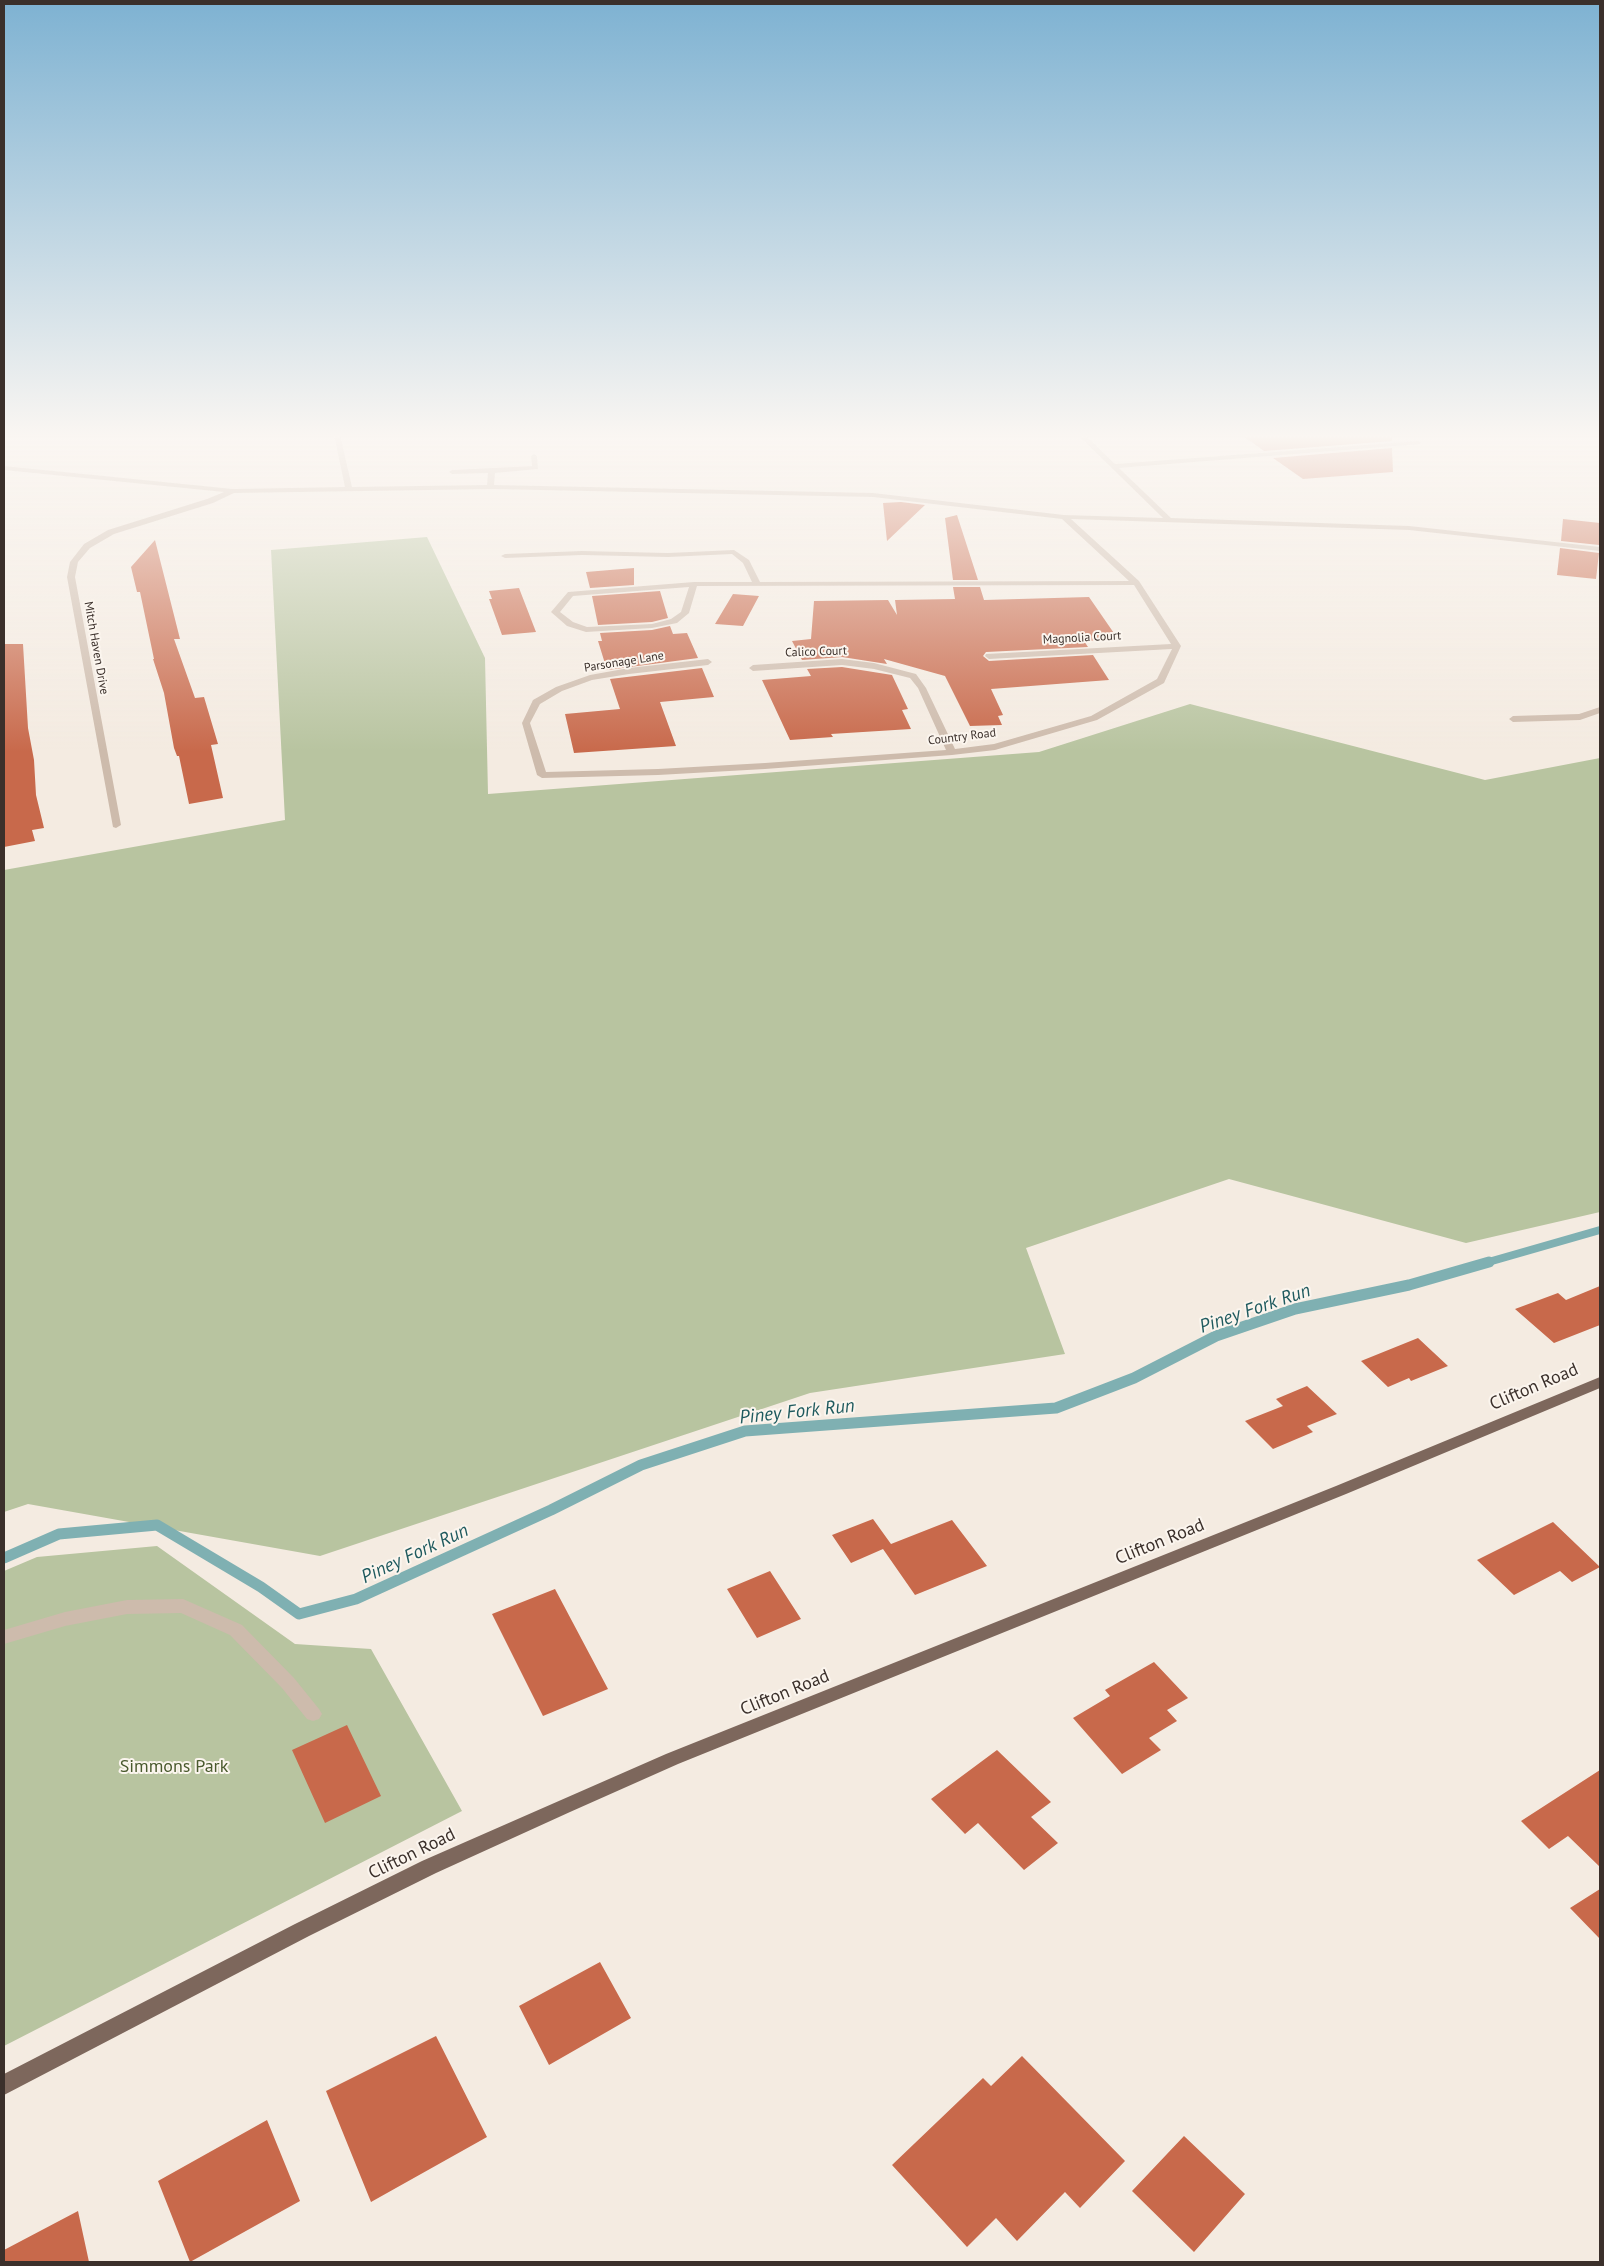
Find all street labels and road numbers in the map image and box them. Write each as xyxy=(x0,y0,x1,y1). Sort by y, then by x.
street label: Mitch Haven Drive xyxy=(81,600,111,696)
street label: Magnolia Court xyxy=(1042,629,1122,647)
street label: Calico Court xyxy=(785,644,847,660)
street label: Parsonage Lane xyxy=(583,649,665,675)
street label: Country Road xyxy=(927,726,997,748)
street label: Clifton Road xyxy=(1486,1359,1582,1415)
street label: Clifton Road xyxy=(1112,1514,1208,1570)
street label: Clifton Road xyxy=(737,1665,833,1721)
street label: Clifton Road xyxy=(365,1824,459,1884)

